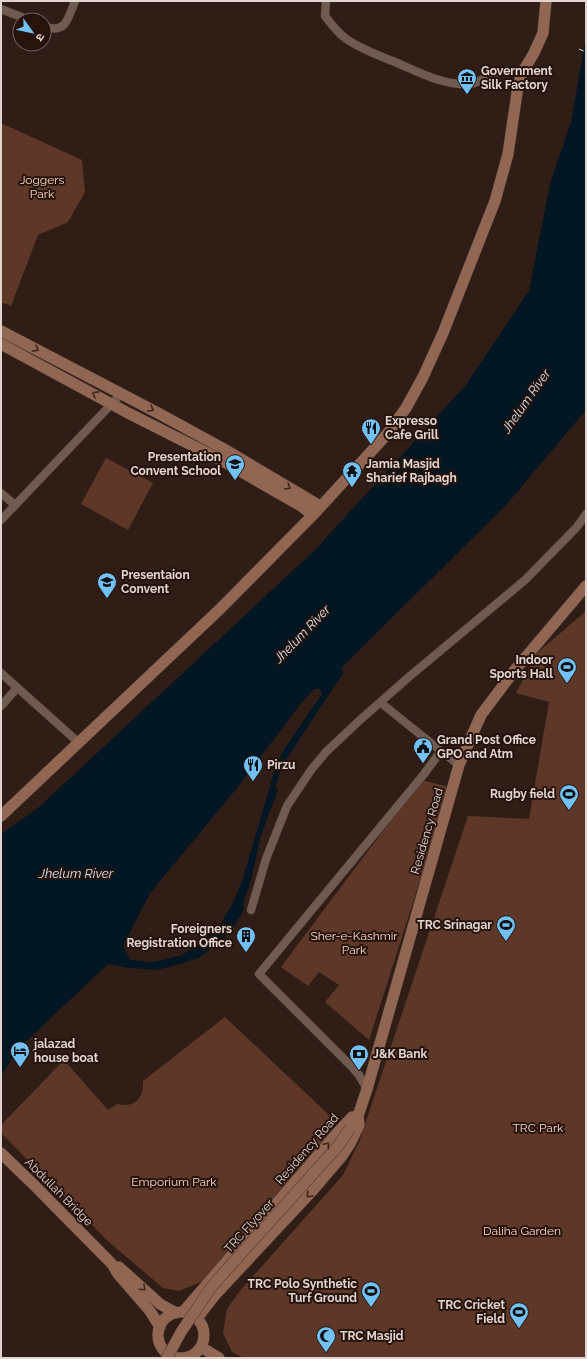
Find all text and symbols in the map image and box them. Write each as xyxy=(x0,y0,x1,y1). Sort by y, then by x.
north arrow xyxy=(12,12,52,52)
text: उ xyxy=(32,31,47,44)
place label: Government Silk Factory xyxy=(481,64,553,92)
museum icon: Government Silk Factory xyxy=(456,67,478,95)
park label: Joggers Park xyxy=(20,173,65,201)
one-way arrow xyxy=(31,344,39,352)
water label: Jhelum River xyxy=(498,366,554,437)
one-way arrow xyxy=(92,392,99,399)
one-way arrow xyxy=(147,404,154,412)
place label: Expresso Cafe Grill xyxy=(385,414,439,442)
restaurant icon: Expresso Cafe Grill xyxy=(360,417,382,445)
place label: Presentation Convent School xyxy=(130,450,221,478)
school or university icon: Presentation Convent School xyxy=(224,453,246,481)
place label: Jamia Masjid Sharief Rajbagh xyxy=(366,457,457,485)
temple icon: Jamia Masjid Sharief Rajbagh xyxy=(341,460,363,488)
one-way arrow xyxy=(284,483,291,490)
place label: Presentaion Convent xyxy=(121,568,190,596)
school or university icon: Presentaion Convent xyxy=(96,571,118,599)
water label: Jhelum River xyxy=(270,602,334,667)
place label: Indoor Sports Hall xyxy=(489,653,553,681)
sports icon: Indoor Sports Hall xyxy=(556,656,578,684)
place label: Grand Post Office GPO and Atm xyxy=(437,733,536,761)
public building icon: Grand Post Office GPO and Atm xyxy=(412,736,434,764)
restaurant icon: Pirzu xyxy=(242,754,264,782)
place label: Pirzu xyxy=(267,758,296,772)
sports icon: Rugby field xyxy=(558,783,580,811)
street label: Residency Road xyxy=(408,786,446,876)
place label: Rugby field xyxy=(490,787,555,801)
water label: Jhelum River xyxy=(38,866,114,881)
sports icon: TRC Srinagar xyxy=(495,914,517,942)
place label: TRC Srinagar xyxy=(417,918,492,932)
place label: Foreigners Registration Office xyxy=(126,922,232,950)
building icon: Foreigners Registration Office xyxy=(235,925,257,953)
park label: Sher-e-Kashmir Park xyxy=(310,929,398,957)
place label: jalazad house boat xyxy=(32,1037,99,1065)
hotel icon: jalazad house boat xyxy=(9,1040,31,1068)
bank icon: J&K Bank xyxy=(348,1043,370,1071)
place label: J&K Bank xyxy=(373,1047,427,1061)
street label: Residency Road xyxy=(272,1111,342,1187)
park label: TRC Park xyxy=(513,1121,564,1135)
one-way arrow xyxy=(323,1142,330,1150)
street label: Abdullah Bridge xyxy=(22,1155,96,1229)
park label: Emporium Park xyxy=(131,1175,217,1189)
one-way arrow xyxy=(307,1190,314,1197)
street label: TRC Flyover xyxy=(221,1196,277,1256)
park label: Daliha Garden xyxy=(483,1224,561,1238)
place label: TRC Polo Synthetic Turf Ground xyxy=(248,1277,357,1305)
sports icon: TRC Polo Synthetic Turf Ground xyxy=(360,1280,382,1308)
one-way arrow xyxy=(138,1283,146,1291)
place label: TRC Cricket Field xyxy=(438,1298,505,1326)
sports icon: TRC Cricket Field xyxy=(508,1301,530,1329)
mosque icon: TRC Masjid xyxy=(315,1325,337,1353)
place label: TRC Masjid xyxy=(340,1329,404,1343)

